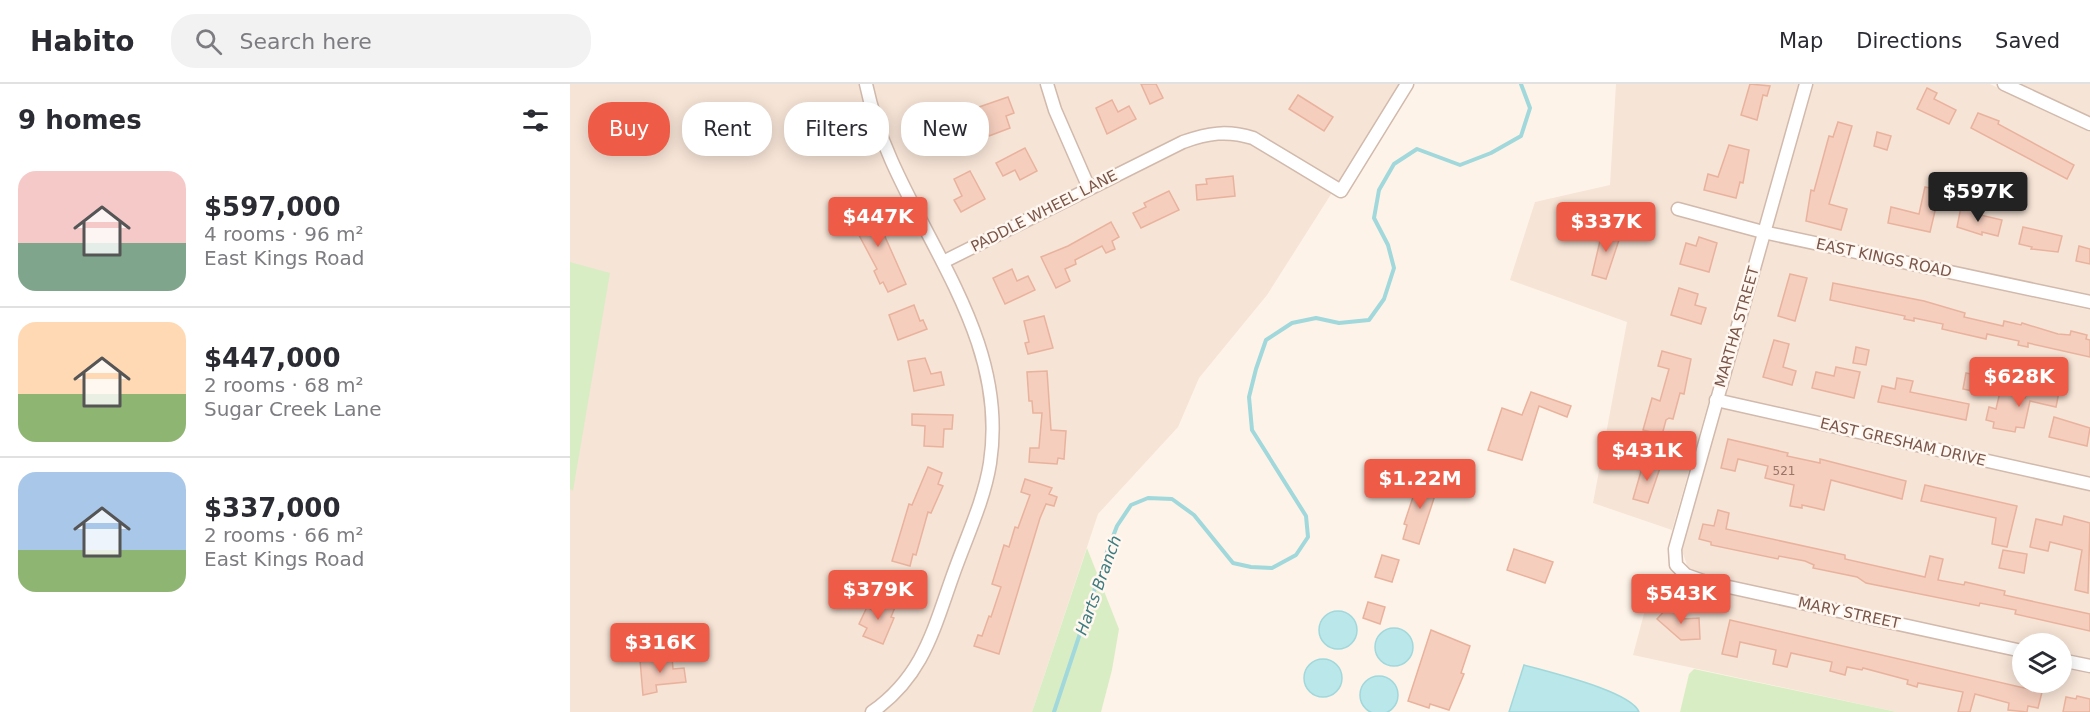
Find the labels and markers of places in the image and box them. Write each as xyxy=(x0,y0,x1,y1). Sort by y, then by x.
pin: $597K xyxy=(1936,172,2020,223)
pin: $447K xyxy=(836,197,920,248)
pin: $337K xyxy=(1564,202,1648,253)
pin: $628K xyxy=(1977,357,2061,408)
pin: $431K xyxy=(1605,431,1689,482)
pin: $1.22M xyxy=(1371,459,1469,510)
pin: $379K xyxy=(836,570,920,621)
pin: $543K xyxy=(1639,574,1723,625)
pin: $316K xyxy=(618,623,702,674)

